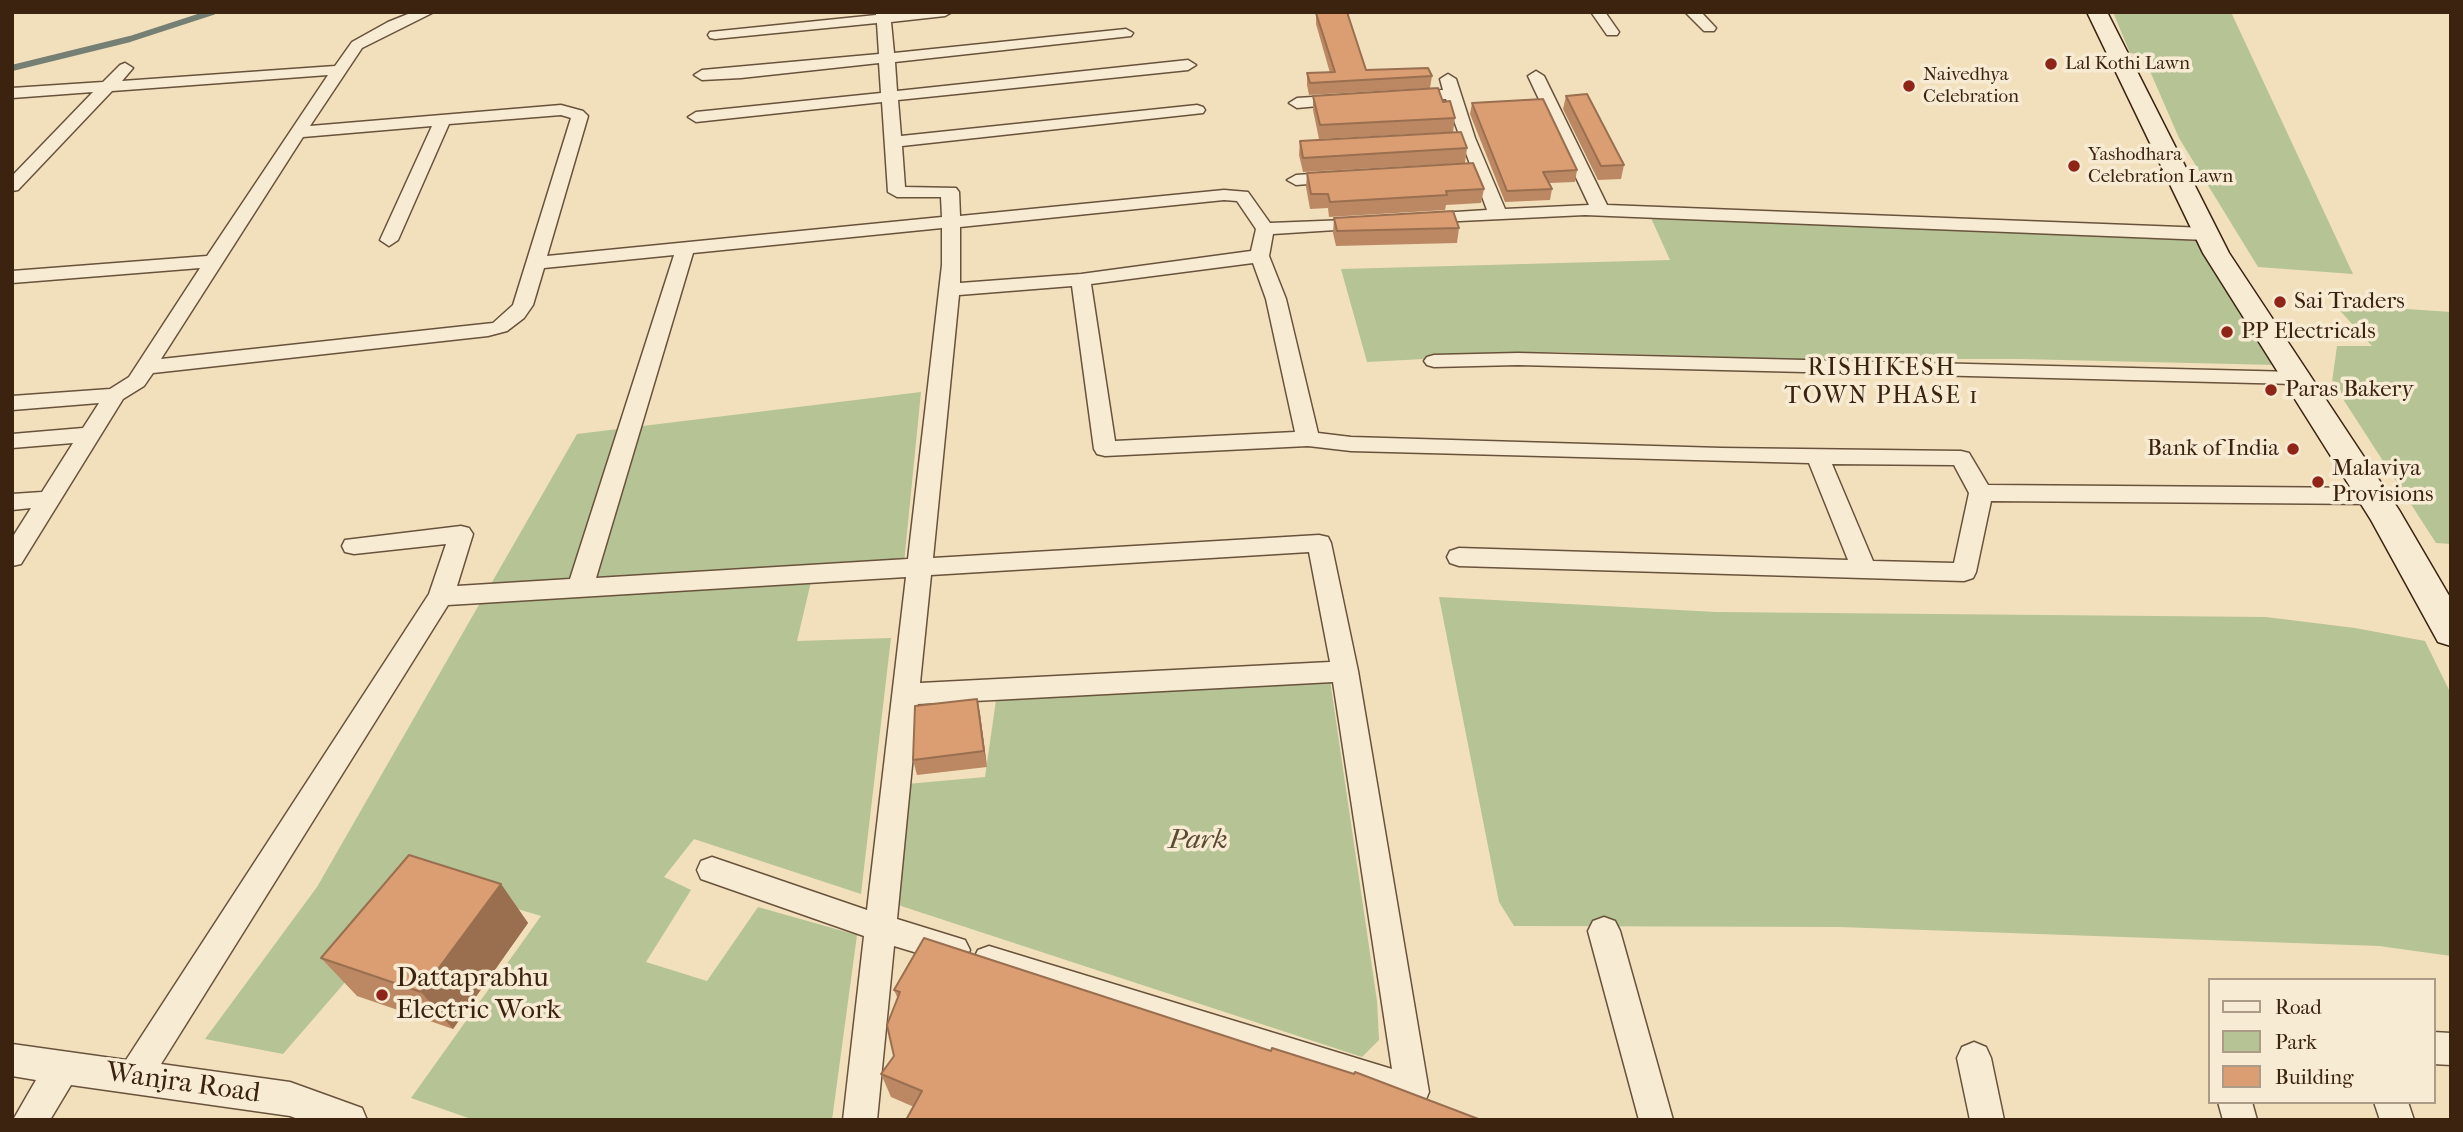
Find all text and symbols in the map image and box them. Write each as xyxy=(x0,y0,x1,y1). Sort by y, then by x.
place label: Lal Kothi Lawn xyxy=(2065,53,2190,75)
marker: Lal Kothi Lawn xyxy=(2043,56,2059,72)
place label: Naivedhya Celebration xyxy=(1923,64,2019,108)
marker: Naivedhya Celebration xyxy=(1901,78,1917,94)
place label: Yashodhara Celebration Lawn xyxy=(2088,144,2233,188)
marker: Yashodhara Celebration Lawn xyxy=(2066,158,2082,174)
place label: Sai Traders xyxy=(2294,288,2405,316)
marker: Sai Traders xyxy=(2272,294,2288,310)
place label: PP Electricals xyxy=(2241,318,2376,346)
marker: PP Electricals xyxy=(2219,324,2235,340)
district label: RISHIKESH TOWN PHASE 1 xyxy=(1786,355,1978,411)
place label: Paras Bakery xyxy=(2285,376,2414,404)
marker: Paras Bakery xyxy=(2263,382,2279,398)
place label: Bank of India xyxy=(2147,435,2279,463)
marker: Bank of India xyxy=(2285,441,2301,457)
place label: Malaviya Provisions xyxy=(2332,455,2434,509)
marker: Malaviya Provisions xyxy=(2310,474,2326,490)
park label: Park xyxy=(1168,824,1228,858)
place label: Dattaprabhu Electric Work xyxy=(396,962,561,1028)
legend xyxy=(2208,978,2435,1104)
marker: Dattaprabhu Electric Work xyxy=(374,987,390,1003)
text: Road xyxy=(2275,995,2322,1019)
text: Park xyxy=(2275,1030,2317,1054)
street label: Wanjra Road xyxy=(104,1057,262,1111)
text: Building xyxy=(2275,1065,2353,1089)

